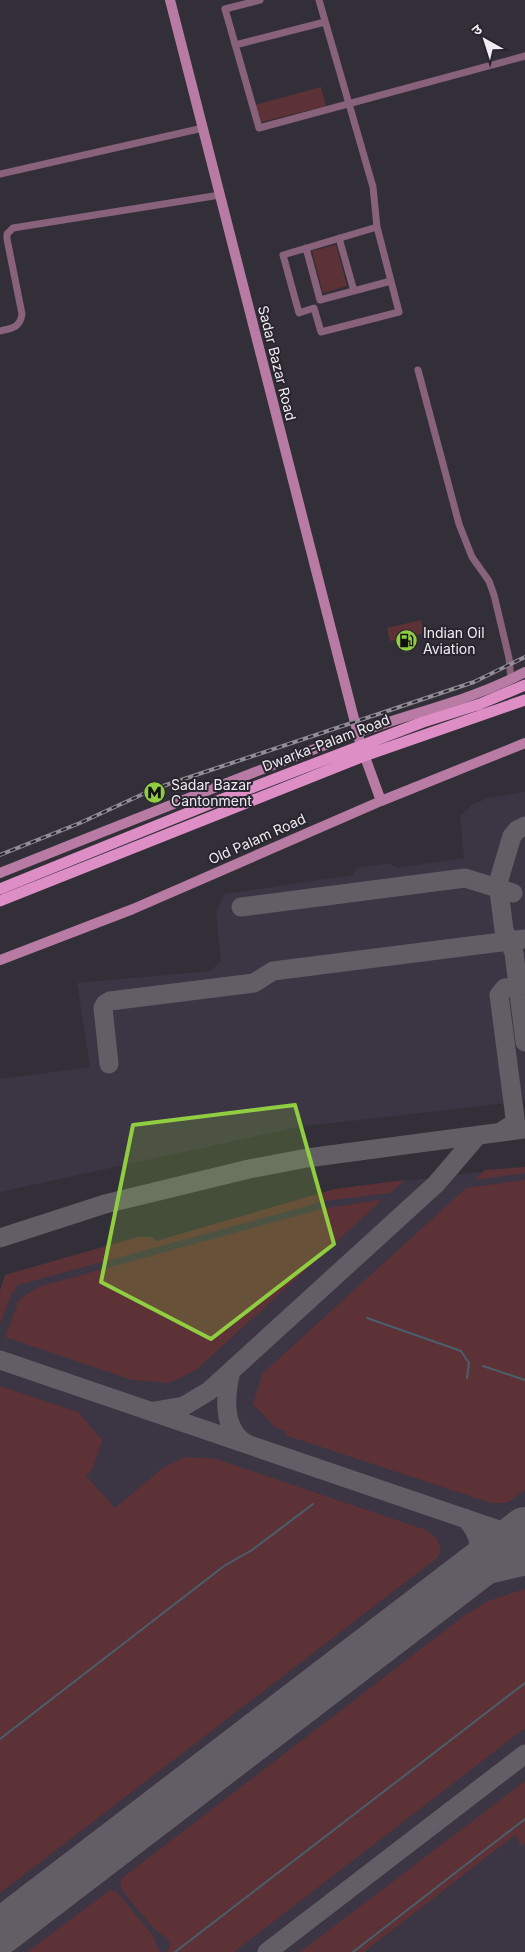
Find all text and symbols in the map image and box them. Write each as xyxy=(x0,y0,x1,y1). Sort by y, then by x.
north arrow xyxy=(460,15,510,65)
text: उ xyxy=(468,20,486,39)
street label: Sadar Bazar Road xyxy=(255,304,300,422)
place label: Indian Oil Aviation xyxy=(423,624,485,657)
fuel station icon: Indian Oil Aviation xyxy=(395,629,419,653)
street label: Dwarka-Palam Road xyxy=(260,710,392,775)
place label: Sadar Bazar Cantonment xyxy=(171,776,252,809)
metro station icon: Sadar Bazar Cantonment xyxy=(143,781,167,805)
street label: Old Palam Road xyxy=(206,809,308,868)

